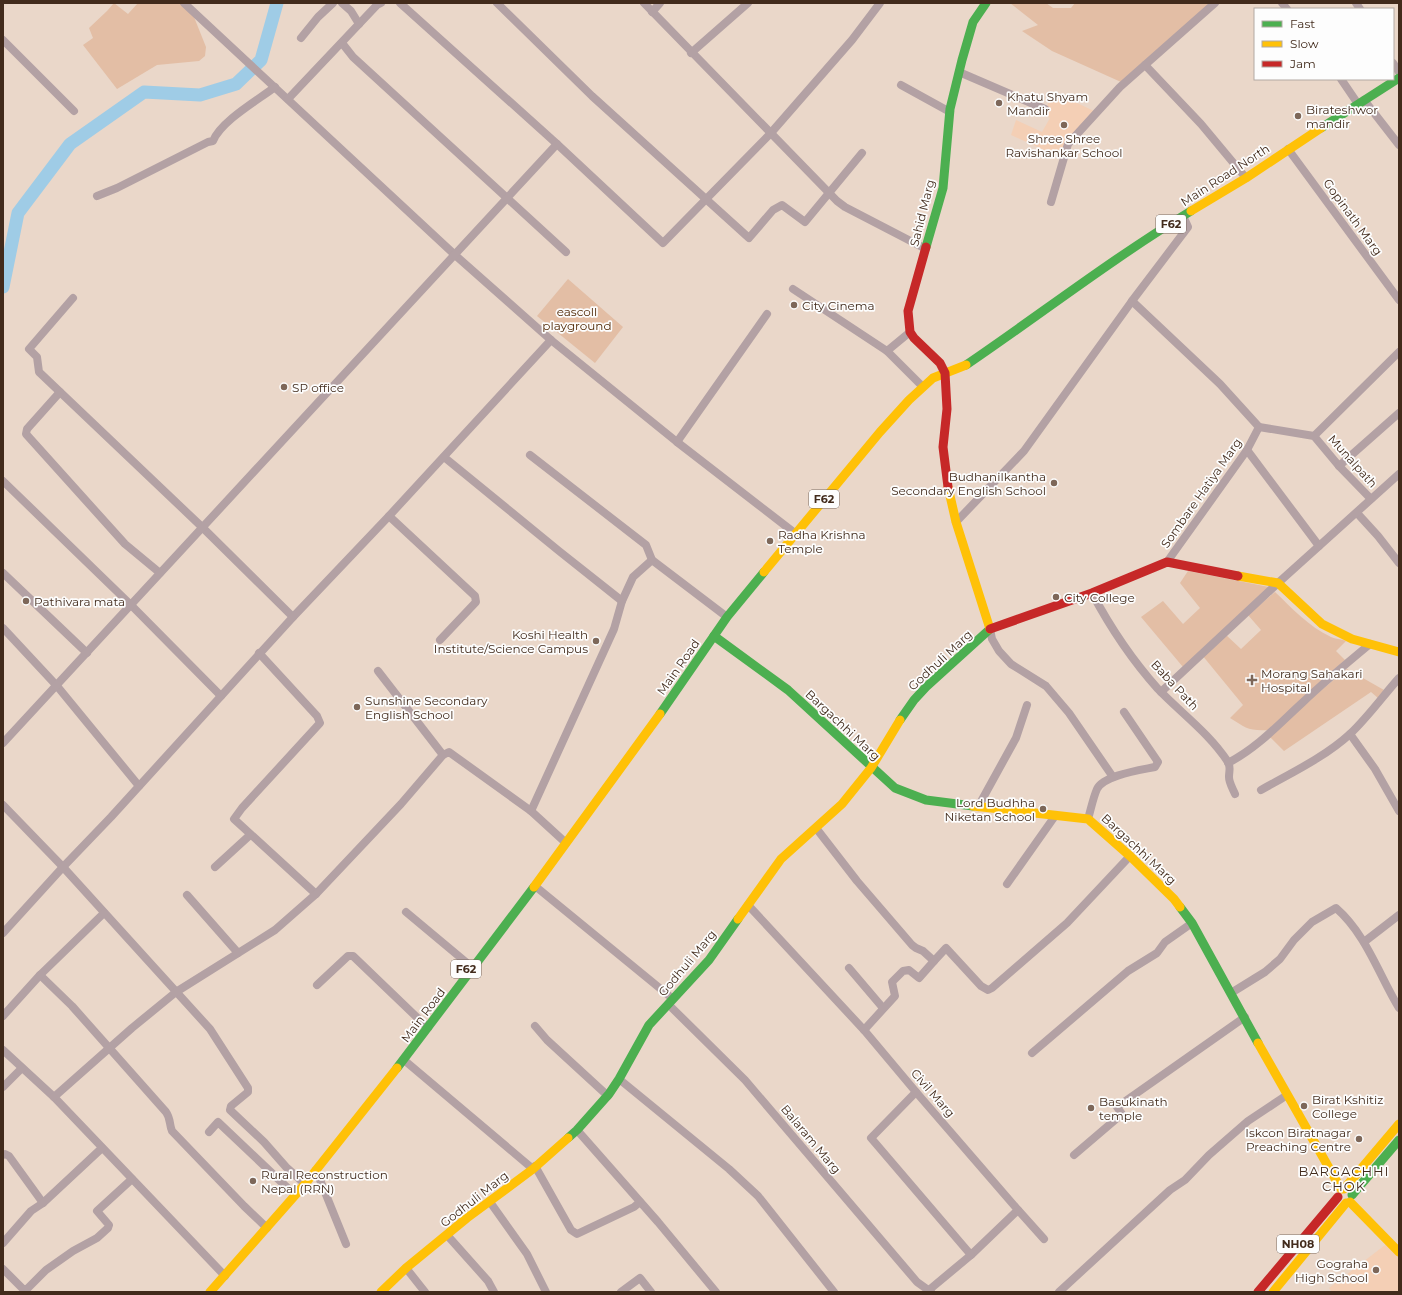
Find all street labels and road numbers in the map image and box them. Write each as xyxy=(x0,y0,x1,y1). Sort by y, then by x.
street label: Main Road North xyxy=(1178,141,1272,209)
street label: Gopinath Marg xyxy=(1320,176,1386,258)
street label: Sahid Marg xyxy=(906,178,938,248)
road number: F62 xyxy=(1156,215,1186,233)
street label: Munalpath xyxy=(1325,431,1381,491)
street label: Sombare Hatiya Marg xyxy=(1157,435,1245,551)
road number: F62 xyxy=(809,490,839,508)
street label: Godhuli Marg xyxy=(905,627,975,693)
street label: Main Road xyxy=(653,636,703,698)
street label: Baba Path xyxy=(1148,657,1202,713)
street label: Bargachhi Marg xyxy=(802,687,884,763)
street label: Bargachhi Marg xyxy=(1098,811,1180,887)
street label: Godhuli Marg xyxy=(655,927,719,999)
road number: F62 xyxy=(451,960,481,978)
street label: Main Road xyxy=(398,985,448,1045)
street label: Civil Marg xyxy=(908,1066,958,1120)
street label: Balaram Marg xyxy=(778,1102,844,1176)
street label: Godhuli Marg xyxy=(437,1168,511,1230)
road number: NH08 xyxy=(1277,1235,1319,1253)

